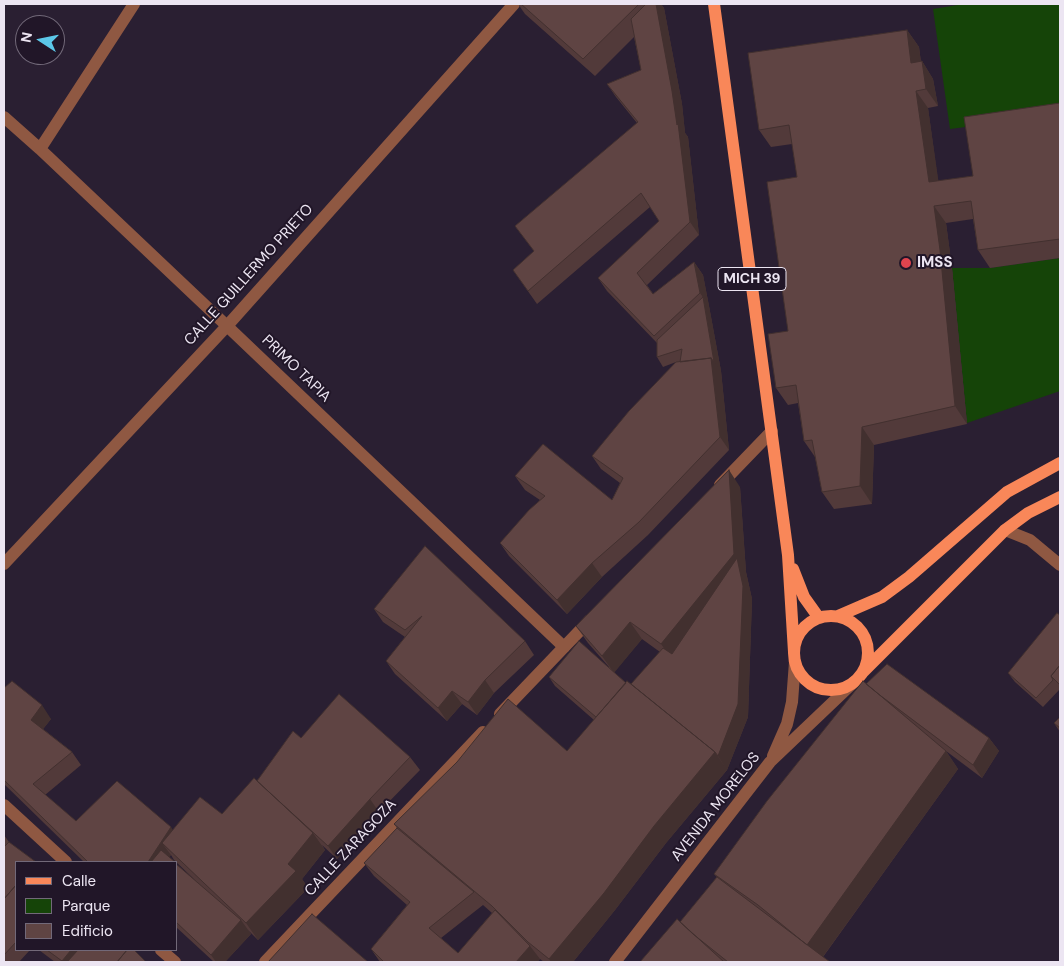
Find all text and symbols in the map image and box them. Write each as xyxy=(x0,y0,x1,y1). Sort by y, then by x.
north arrow xyxy=(15,15,65,65)
text: N xyxy=(16,31,36,44)
street label: CALLE GUILLERMO PRIETO xyxy=(181,201,317,349)
place label: IMSS xyxy=(917,254,952,272)
marker: IMSS xyxy=(899,256,913,270)
road number: MICH 39 xyxy=(718,268,786,290)
street label: PRIMO TAPIA xyxy=(258,332,334,406)
street label: AVENIDA MORELOS xyxy=(668,749,764,865)
street label: CALLE ZARAGOZA xyxy=(301,796,401,900)
legend xyxy=(15,861,178,951)
text: Calle xyxy=(62,871,96,891)
text: Parque xyxy=(62,896,110,916)
text: Edificio xyxy=(62,921,113,941)

